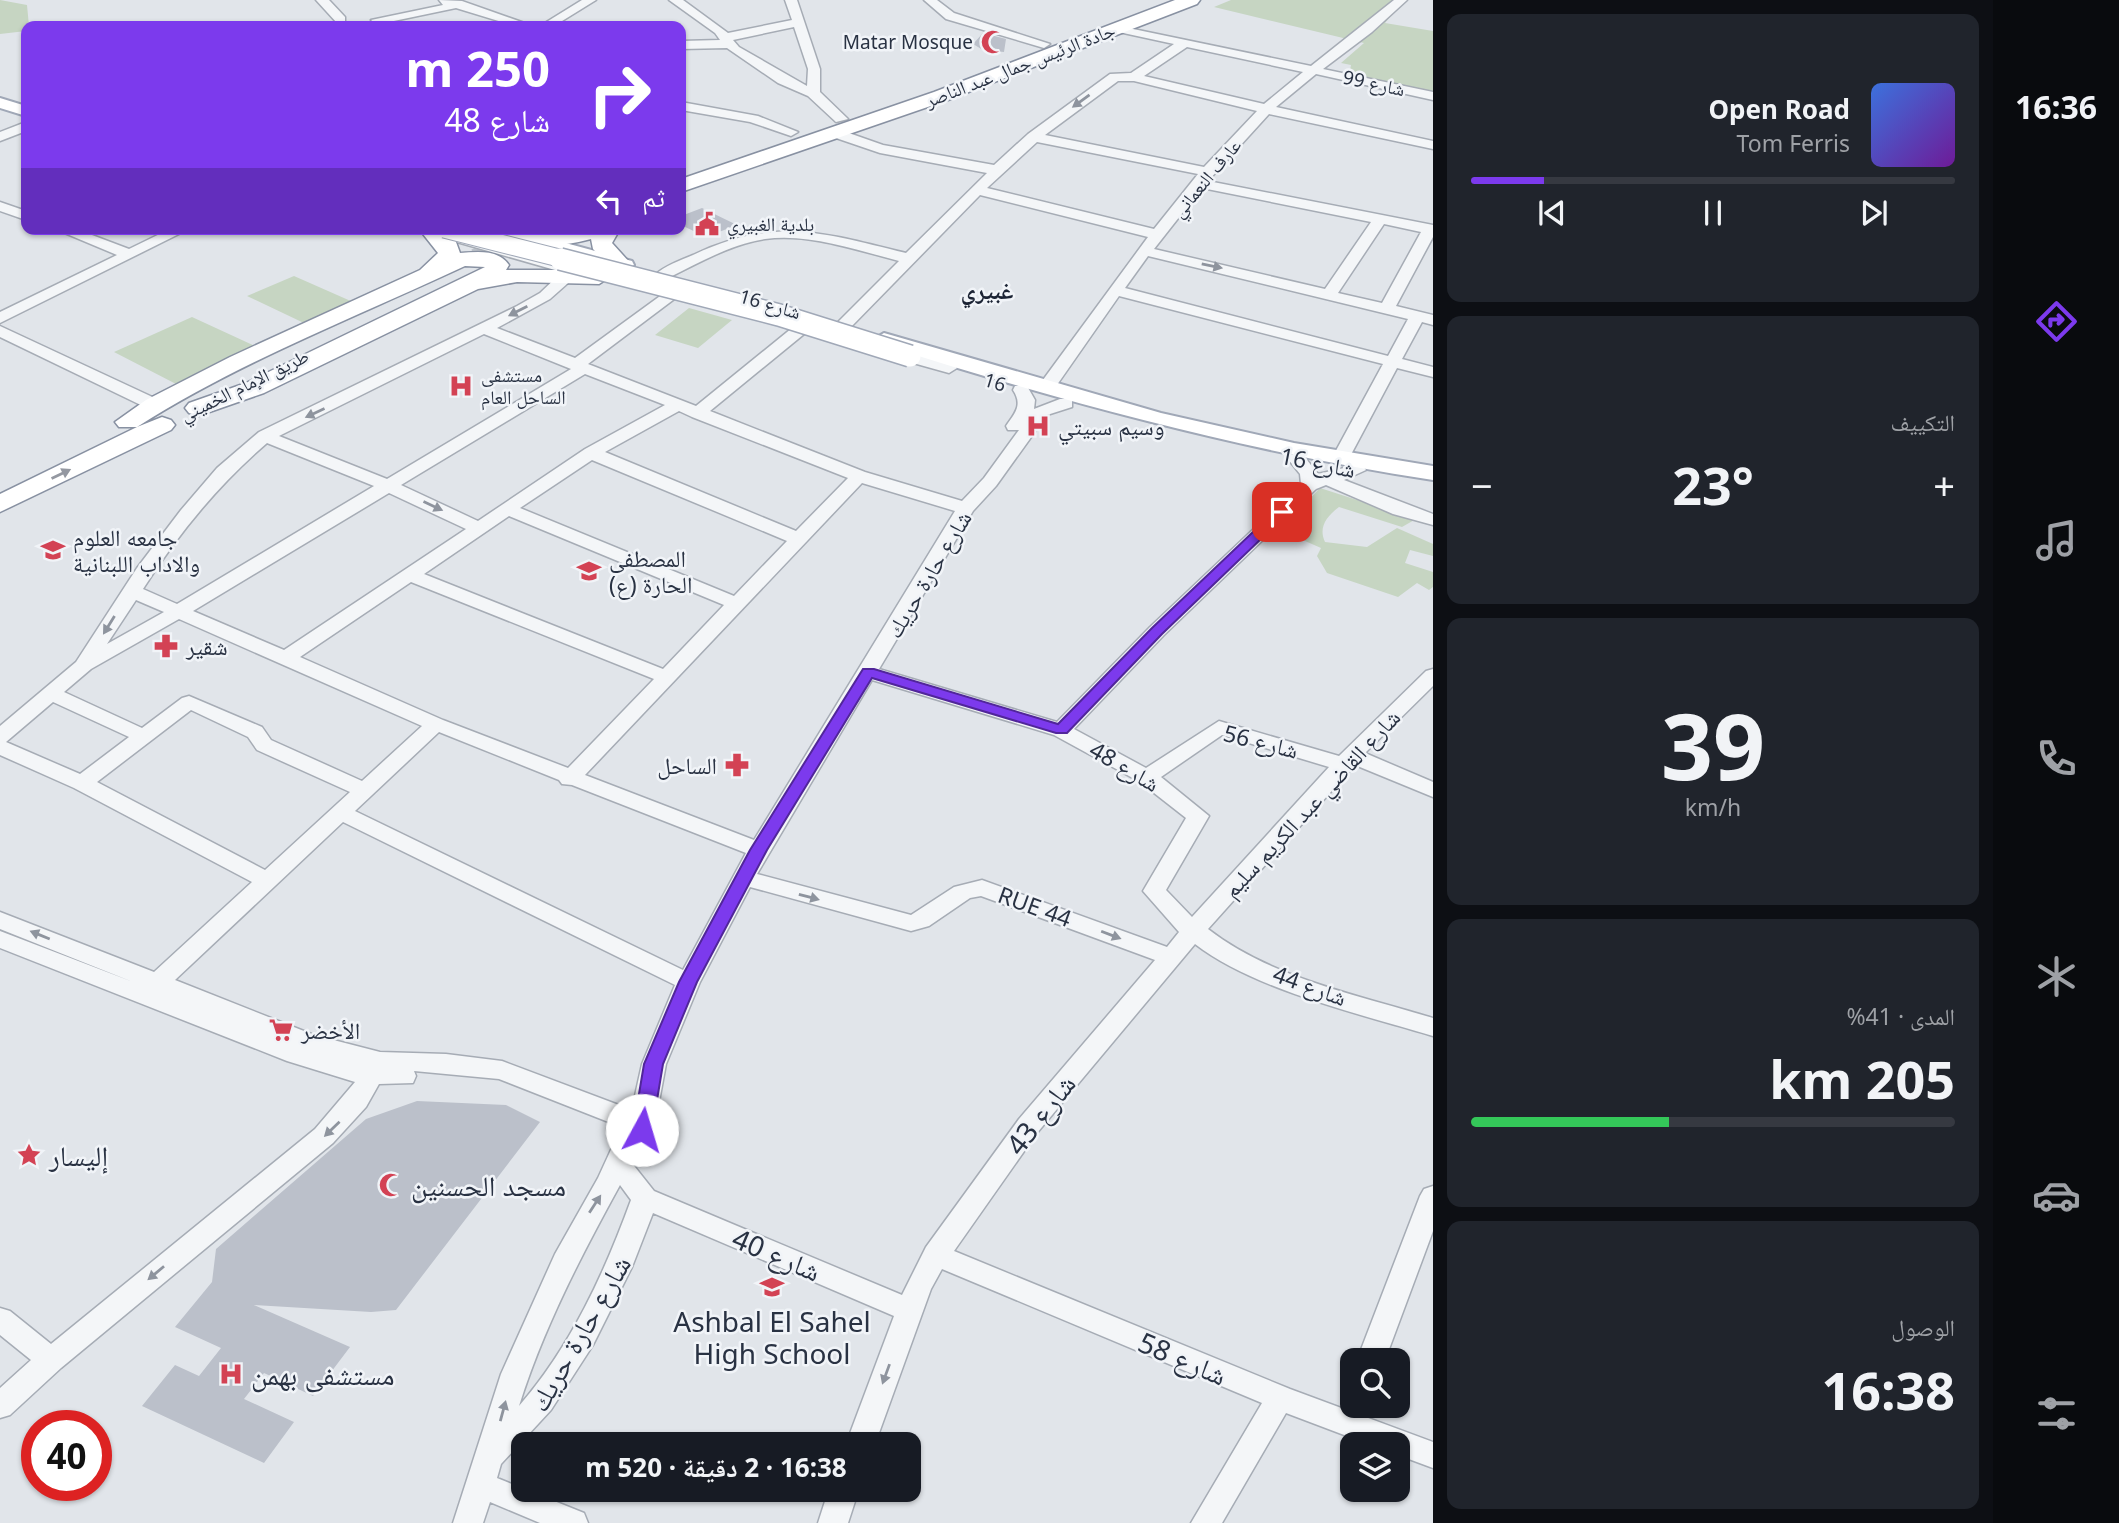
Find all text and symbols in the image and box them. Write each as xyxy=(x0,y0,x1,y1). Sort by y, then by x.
street label: جادة الرئيس جمال عبد الناصر xyxy=(920,17,1119,114)
mosque icon: Matar Mosque xyxy=(979,28,1007,56)
place label: Matar Mosque xyxy=(843,29,973,55)
text: 250 m xyxy=(405,35,550,101)
icon: right xyxy=(574,49,665,140)
street label: شارع 99 xyxy=(1341,64,1407,102)
text: 16:36 xyxy=(2015,85,2097,128)
text: Open Road xyxy=(1709,91,1850,127)
one-way arrow xyxy=(1072,93,1090,107)
text: شارع 48 xyxy=(444,98,550,141)
text: Tom Ferris xyxy=(1737,127,1850,159)
street label: عارف النعماني xyxy=(1165,133,1249,225)
text: ثم xyxy=(642,179,665,215)
icon: left xyxy=(590,182,628,220)
icon: previous xyxy=(1533,194,1571,232)
icon: pause xyxy=(1694,194,1732,232)
icon: next xyxy=(1855,194,1893,232)
public building icon: بلدية الغبيري xyxy=(693,210,721,238)
place label: بلدية الغبيري xyxy=(727,211,814,240)
one-way arrow xyxy=(1201,260,1223,271)
district label: غبيري xyxy=(961,273,1013,309)
street label: شارع 16 xyxy=(736,283,804,325)
icon: directions xyxy=(2032,297,2081,346)
one-way arrow xyxy=(508,305,528,317)
street label: طريق الإمام الخميني xyxy=(175,343,314,430)
place label: مستشفى الساحل العام xyxy=(481,362,566,411)
street label: 16 xyxy=(981,366,1009,398)
hospital icon: مستشفى الساحل العام xyxy=(447,372,475,400)
text: التكييف xyxy=(1890,406,1955,438)
one-way arrow xyxy=(305,407,325,419)
place label: وسيم سبيتي xyxy=(1058,410,1165,446)
hospital icon: وسيم سبيتي xyxy=(1024,412,1052,440)
street label: شارع 16 xyxy=(1278,439,1358,485)
text: 23° xyxy=(1672,449,1754,520)
text: − xyxy=(1471,459,1493,511)
text: + xyxy=(1933,459,1955,511)
one-way arrow xyxy=(51,469,71,480)
pin xyxy=(1252,482,1312,542)
icon: arrive xyxy=(1263,493,1301,531)
one-way arrow xyxy=(423,501,443,512)
street label: شارع حارة حريك xyxy=(877,504,979,644)
icon: music xyxy=(2032,516,2081,565)
place label: جامعه العلوم والاداب اللبنانية xyxy=(73,521,200,579)
school or university icon: جامعه العلوم والاداب اللبنانية xyxy=(39,536,67,564)
place label: المصطفى الحارة (ع) xyxy=(609,542,692,600)
school or university icon: المصطفى الحارة (ع) xyxy=(575,557,603,585)
one-way arrow xyxy=(102,615,115,634)
place label: شقير xyxy=(185,630,228,662)
pharmacy icon: شقير xyxy=(152,632,180,660)
text: 39 xyxy=(1661,683,1765,807)
street label: شارع القاضي عبد الكريم سليم xyxy=(1215,702,1410,907)
street label: شارع 56 xyxy=(1220,716,1302,766)
street label: شارع 48 xyxy=(1084,733,1166,799)
icon: phone xyxy=(2032,734,2081,783)
place label: الساحل xyxy=(657,749,717,781)
pharmacy icon: الساحل xyxy=(723,751,751,779)
text: km/h xyxy=(1685,791,1741,823)
street label: RUE 44 xyxy=(994,878,1076,934)
one-way arrow xyxy=(799,892,820,902)
one-way arrow xyxy=(1101,929,1122,940)
one-way arrow xyxy=(29,930,50,941)
icon: climate xyxy=(2032,952,2081,1001)
street label: شارع 44 xyxy=(1269,957,1351,1013)
text: المدى · 41% xyxy=(1846,1000,1955,1032)
place label: الأخضر xyxy=(300,1014,360,1046)
supermarket icon: الأخضر xyxy=(267,1016,295,1044)
text: 205 km xyxy=(1769,1043,1955,1114)
street label: شارع 43 xyxy=(997,1066,1083,1162)
position arrow xyxy=(605,1093,679,1167)
one-way arrow xyxy=(324,1120,341,1136)
place label: إليسار xyxy=(48,1136,108,1174)
place icon: إليسار xyxy=(15,1141,43,1169)
place label: مسجد الحسنين xyxy=(411,1166,566,1204)
mosque icon: مسجد الحسنين xyxy=(377,1171,405,1199)
icon: car xyxy=(2032,1171,2081,1220)
one-way arrow xyxy=(589,1194,602,1213)
street label: شارع 40 xyxy=(727,1218,827,1290)
street label: شارع حارة حريك xyxy=(519,1248,639,1418)
one-way arrow xyxy=(148,1266,166,1281)
school or university icon: Ashbal El Sahel High School xyxy=(758,1273,786,1301)
place label: Ashbal El Sahel High School xyxy=(673,1302,871,1372)
text: الوصول xyxy=(1891,1311,1955,1343)
street label: شارع 58 xyxy=(1133,1322,1233,1394)
map controls xyxy=(1340,1348,1410,1502)
button: search xyxy=(1340,1348,1410,1418)
text: 16:38 xyxy=(1821,1354,1955,1425)
place label: مستشفى بهمن xyxy=(251,1355,395,1393)
hospital icon: مستشفى بهمن xyxy=(217,1360,245,1388)
one-way arrow xyxy=(880,1363,891,1384)
icon: filters xyxy=(2032,1389,2081,1438)
one-way arrow xyxy=(498,1400,509,1422)
speed limit sign: 40 xyxy=(21,1410,112,1501)
button: layers xyxy=(1340,1432,1410,1502)
text: 16:38 · 2 دقيقة · 520 m xyxy=(585,1449,847,1485)

